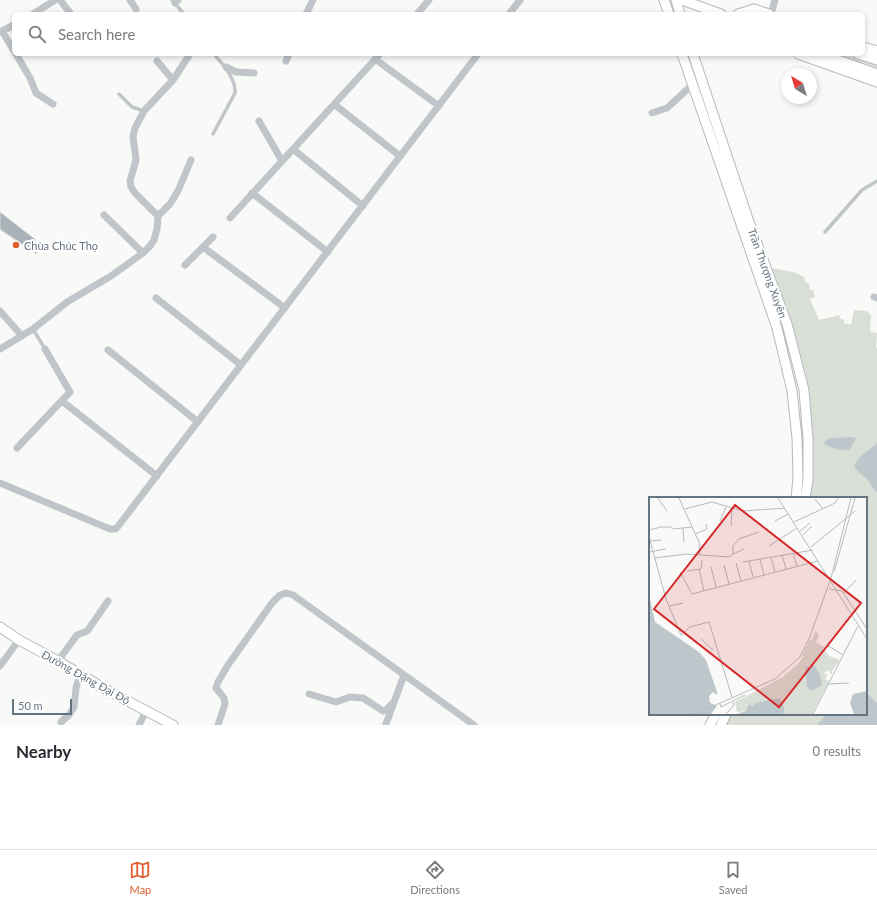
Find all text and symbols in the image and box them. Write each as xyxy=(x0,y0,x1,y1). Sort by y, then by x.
search box xyxy=(12,12,865,56)
icon: search xyxy=(26,23,48,45)
text: Search here xyxy=(58,25,135,43)
north arrow xyxy=(781,68,817,104)
street label: Trần Thượng Xuyên xyxy=(746,226,790,320)
place label: Chùa Chúc Thọ xyxy=(24,239,98,252)
marker: Chùa Chúc Thọ xyxy=(11,240,21,250)
inset map xyxy=(649,497,867,715)
street label: Đường Đặng Đại Độ xyxy=(40,647,132,707)
scale bar xyxy=(12,697,72,716)
text: 50 m xyxy=(18,699,43,712)
text: Nearby xyxy=(16,741,71,762)
text: 0 results xyxy=(813,743,861,759)
tab: Map xyxy=(129,859,151,896)
tab: Directions xyxy=(410,859,460,896)
tab: Saved xyxy=(719,859,748,896)

